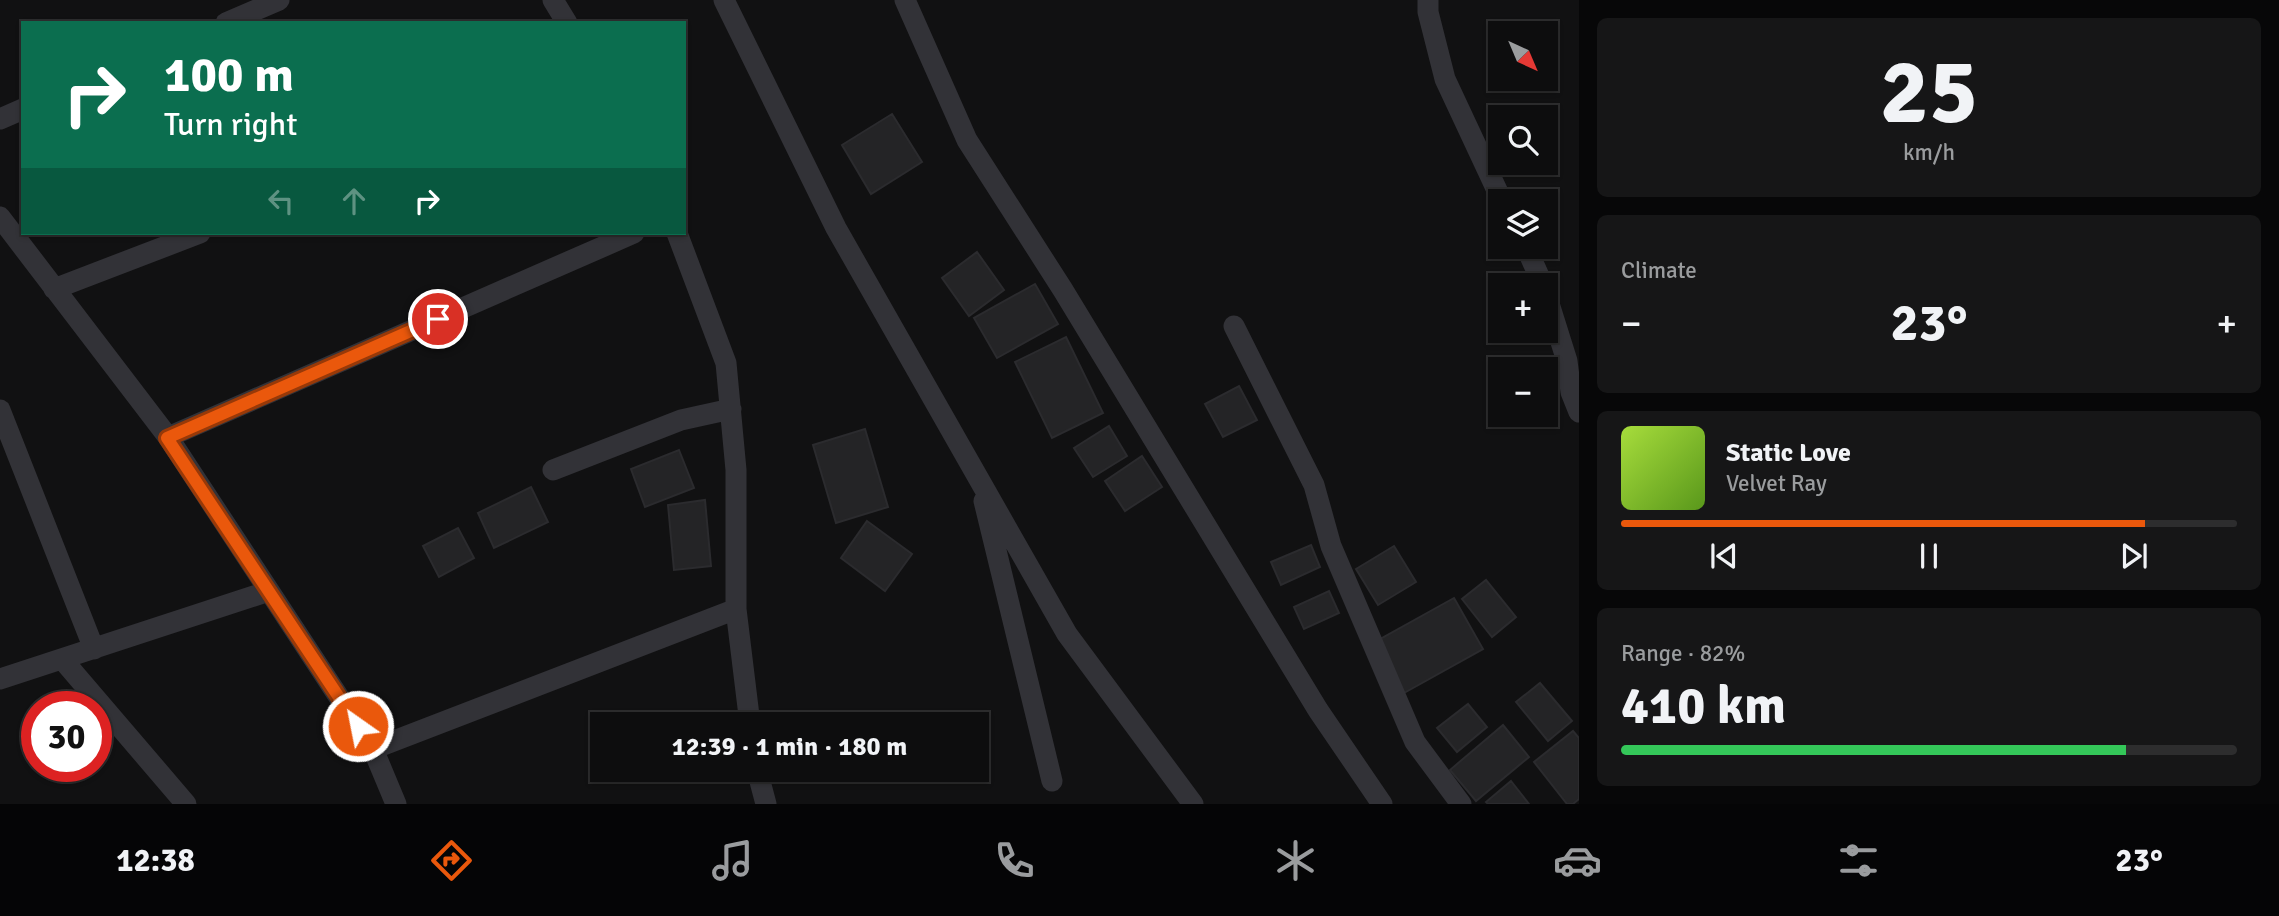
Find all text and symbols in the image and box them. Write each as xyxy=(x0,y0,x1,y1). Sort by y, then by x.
north arrow xyxy=(1488,21,1558,91)
map controls xyxy=(1488,21,1558,427)
text: 25 xyxy=(1880,36,1978,149)
text: 100 m xyxy=(164,45,294,105)
icon: right xyxy=(49,49,140,140)
text: Turn right xyxy=(164,105,297,144)
button: search xyxy=(1488,105,1558,175)
text: km/h xyxy=(1903,138,1955,167)
icon: left xyxy=(262,182,300,220)
icon: ahead xyxy=(335,182,373,220)
icon: right xyxy=(408,182,446,220)
button: layers xyxy=(1488,189,1558,259)
text: Climate xyxy=(1621,256,1697,285)
button: + xyxy=(1488,273,1558,343)
pin xyxy=(408,289,468,349)
text: 23° xyxy=(1891,291,1967,355)
icon: arrive xyxy=(419,300,457,338)
text: − xyxy=(1621,300,1642,347)
text: + xyxy=(2216,300,2237,347)
button: − xyxy=(1488,357,1558,427)
text: Static Love xyxy=(1726,437,1851,469)
text: Velvet Ray xyxy=(1726,469,1827,498)
icon: previous xyxy=(1705,537,1743,575)
icon: pause xyxy=(1910,537,1948,575)
icon: next xyxy=(2115,537,2153,575)
text: Range · 82% xyxy=(1621,639,1745,668)
text: 410 km xyxy=(1621,674,1786,738)
position arrow xyxy=(321,689,395,763)
speed limit sign: 30 xyxy=(21,691,112,782)
text: 12:39 · 1 min · 180 m xyxy=(672,731,907,763)
icon: directions xyxy=(427,836,476,885)
icon: music xyxy=(708,836,757,885)
icon: phone xyxy=(990,836,1039,885)
icon: climate xyxy=(1271,836,1320,885)
icon: car xyxy=(1553,836,1602,885)
icon: filters xyxy=(1834,836,1883,885)
text: 12:38 xyxy=(116,841,195,880)
text: 23° xyxy=(2115,841,2163,880)

